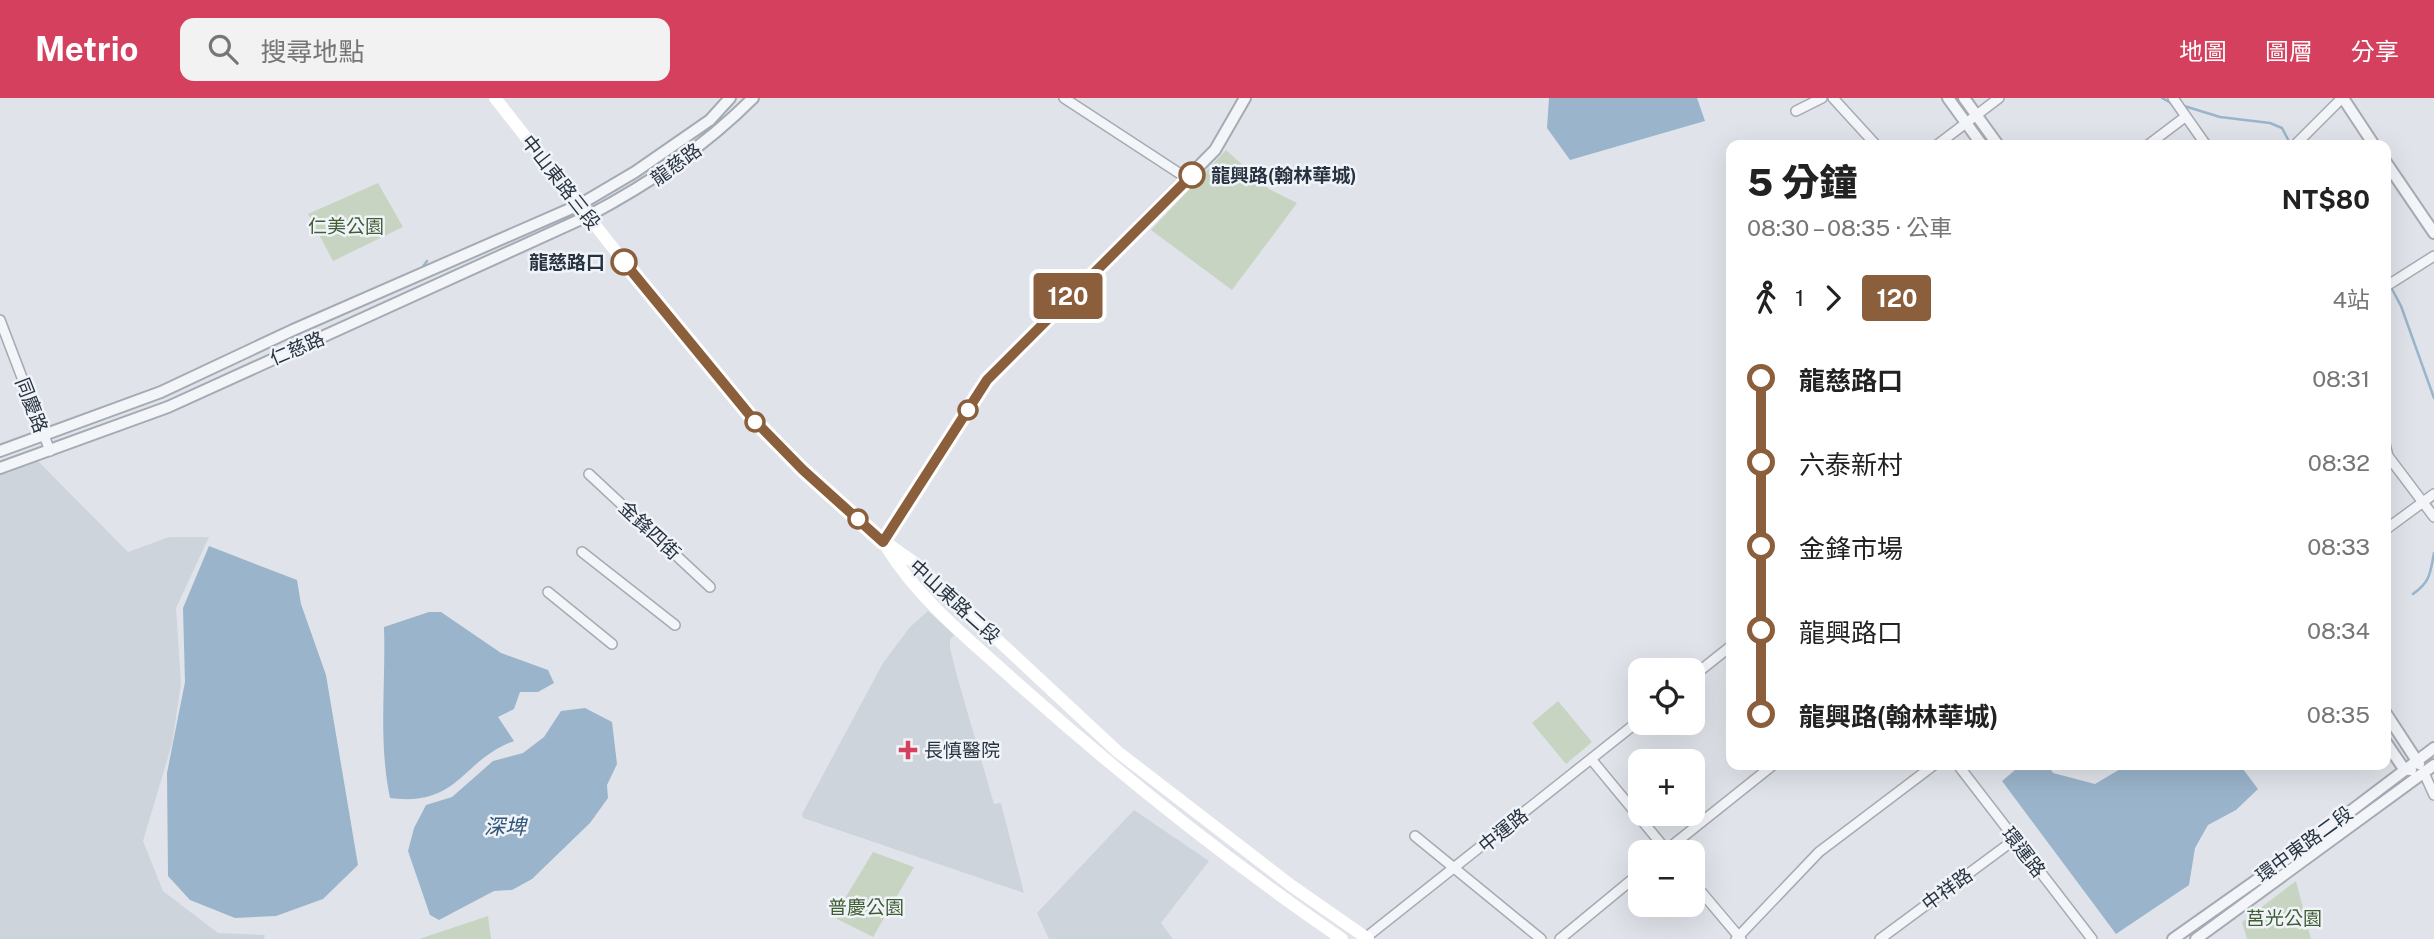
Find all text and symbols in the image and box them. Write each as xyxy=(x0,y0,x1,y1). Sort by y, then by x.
search box xyxy=(180,18,670,81)
text: Metrio xyxy=(35,30,138,68)
icon: search xyxy=(204,30,242,68)
text: 搜尋地點 xyxy=(260,36,364,67)
text: 地圖 xyxy=(2179,37,2227,65)
text: 圖層 xyxy=(2265,37,2313,65)
text: 分享 xyxy=(2351,37,2399,65)
street label: 中山東路三段 xyxy=(517,130,605,234)
street label: 龍慈路 xyxy=(646,138,706,190)
text: 5 分鐘 xyxy=(1747,160,1858,205)
marker: 龍興路(翰林華城) xyxy=(1179,162,1205,188)
place label: 龍興路(翰林華城) xyxy=(1211,164,1357,186)
text: NT$80 xyxy=(2282,184,2370,215)
text: 08:30 – 08:35 · 公車 xyxy=(1747,214,1953,241)
park label: 仁美公園 xyxy=(308,215,384,237)
marker: 龍慈路口 xyxy=(611,249,637,275)
place label: 龍慈路口 xyxy=(529,251,605,273)
line badge: 120 xyxy=(1028,273,1108,319)
icon: walk xyxy=(1747,279,1785,317)
icon: forward xyxy=(1814,279,1852,317)
text: 120 xyxy=(1048,282,1088,310)
text: 1 xyxy=(1795,284,1804,311)
text: 120 xyxy=(1876,284,1917,312)
text: 4站 xyxy=(2333,286,2370,313)
street label: 仁慈路 xyxy=(266,327,328,369)
text: 龍慈路口 xyxy=(1799,365,1903,396)
text: 08:31 xyxy=(2312,365,2370,392)
street label: 同慶路 xyxy=(12,374,52,436)
unlabelled marker xyxy=(958,400,978,420)
unlabelled marker xyxy=(745,412,765,432)
text: 六泰新村 xyxy=(1799,449,1903,480)
text: 08:32 xyxy=(2308,449,2370,476)
street label: 金鋒四街 xyxy=(615,496,685,564)
unlabelled marker xyxy=(848,509,868,529)
text: 金鋒市場 xyxy=(1799,533,1903,564)
text: 08:33 xyxy=(2307,533,2370,560)
street label: 中山東路二段 xyxy=(905,555,1005,647)
text: 龍興路口 xyxy=(1799,617,1903,648)
text: 08:34 xyxy=(2307,617,2370,644)
map controls xyxy=(1628,658,1705,917)
button: locate xyxy=(1628,658,1705,735)
text: 龍興路(翰林華城) xyxy=(1799,701,1998,732)
text: 08:35 xyxy=(2307,701,2370,728)
place label: 長慎醫院 xyxy=(924,739,1000,761)
marker: 長慎醫院 xyxy=(898,740,918,760)
button: + xyxy=(1628,749,1705,826)
street label: 環中東路二段 xyxy=(2251,802,2357,886)
street label: 中運路 xyxy=(1474,804,1532,856)
water label: 深埤 xyxy=(484,814,529,839)
street label: 環運路 xyxy=(1998,823,2050,881)
button: − xyxy=(1628,840,1705,917)
street label: 中祥路 xyxy=(1917,863,1977,915)
park label: 普慶公園 xyxy=(828,896,904,918)
park label: 莒光公園 xyxy=(2246,907,2322,929)

